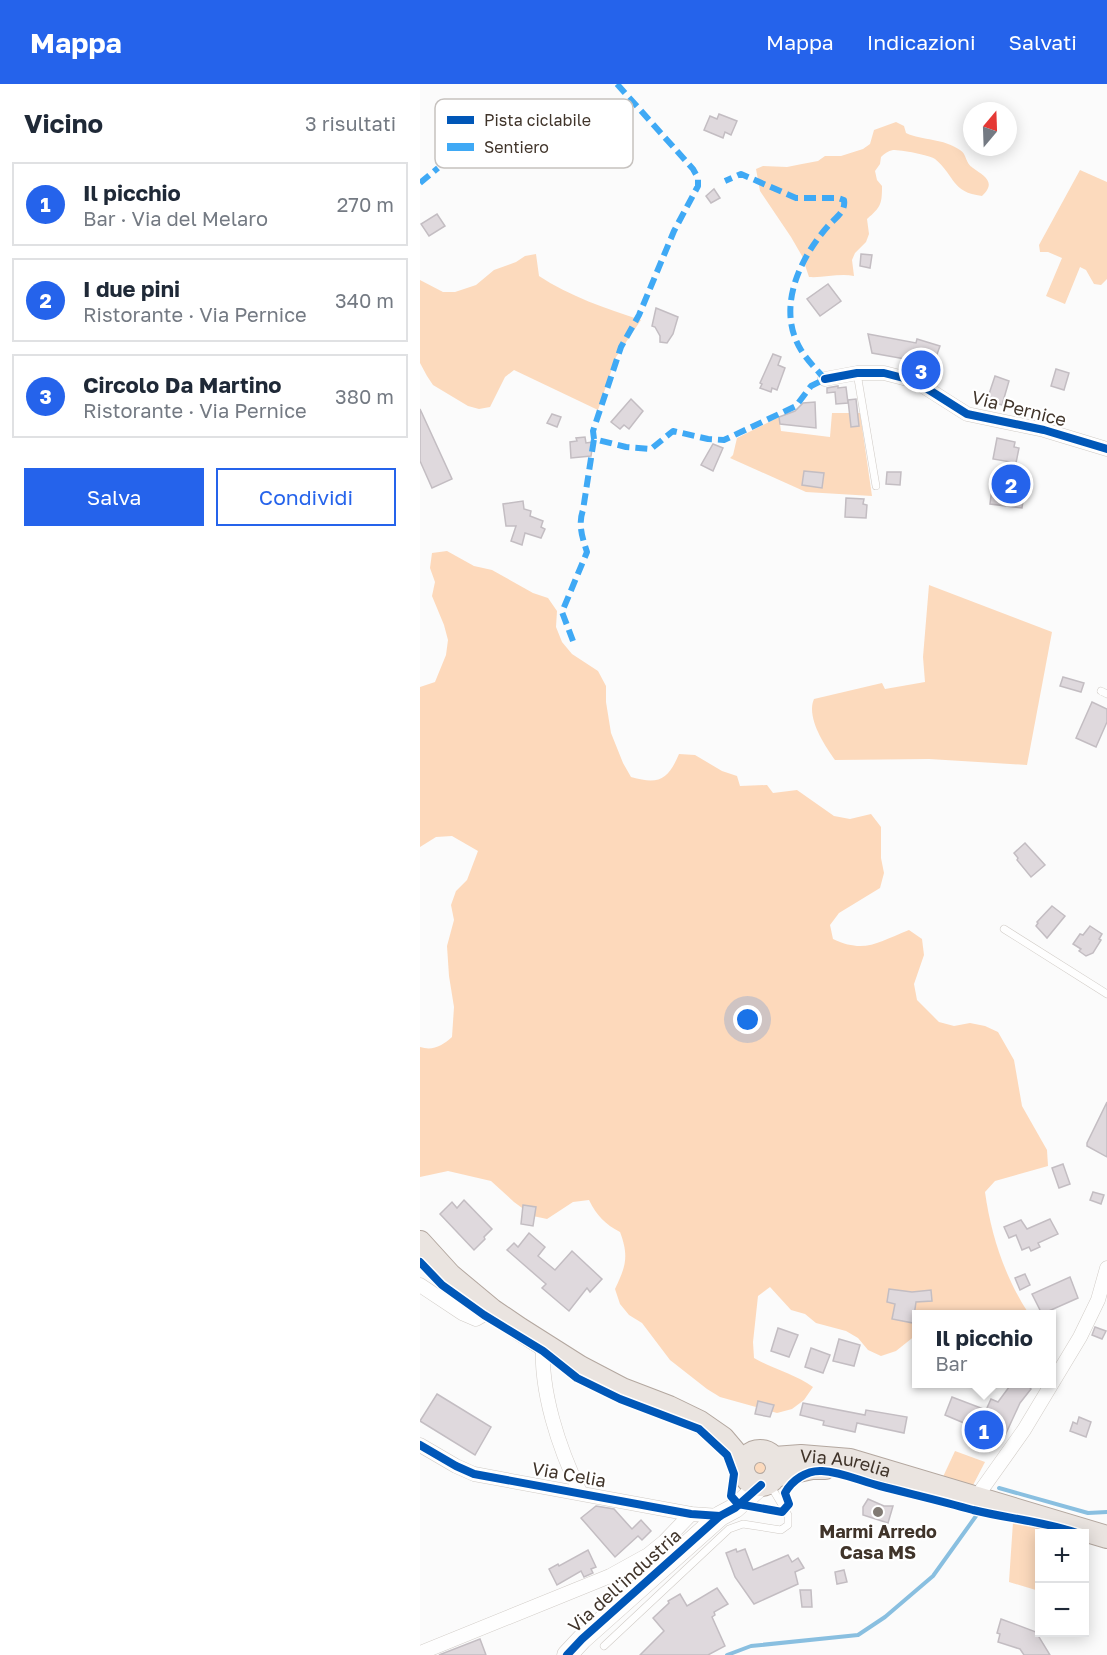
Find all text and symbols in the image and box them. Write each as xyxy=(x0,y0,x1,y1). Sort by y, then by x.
text: Mappa xyxy=(30,26,122,59)
text: Mappa xyxy=(766,29,834,55)
text: Indicazioni xyxy=(867,29,976,55)
text: Salvati xyxy=(1009,29,1077,55)
legend xyxy=(435,99,633,168)
north arrow xyxy=(963,102,1017,156)
text: Vicino xyxy=(24,108,103,139)
text: Pista ciclabile xyxy=(484,110,591,130)
text: 3 risultati xyxy=(305,111,396,135)
text: Sentiero xyxy=(484,137,549,157)
text: Il picchio xyxy=(83,179,181,206)
text: 1 xyxy=(40,192,51,216)
text: 270 m xyxy=(337,192,394,216)
text: Bar · Via del Melaro xyxy=(83,206,268,230)
text: I due pini xyxy=(83,275,180,302)
text: 2 xyxy=(39,288,52,312)
text: 340 m xyxy=(335,288,394,312)
text: Ristorante · Via Pernice xyxy=(83,302,307,326)
pin: 3 xyxy=(902,348,940,392)
text: Circolo Da Martino xyxy=(83,371,281,398)
text: 3 xyxy=(39,384,52,408)
text: 380 m xyxy=(335,384,394,408)
street label: Via Pernice xyxy=(970,386,1069,430)
text: Ristorante · Via Pernice xyxy=(83,398,307,422)
pin: 2 xyxy=(992,462,1030,506)
button: Salva xyxy=(24,468,204,526)
button: Condividi xyxy=(216,468,396,526)
your location xyxy=(733,1005,762,1034)
popup xyxy=(912,1310,1056,1388)
text: Il picchio xyxy=(935,1324,1033,1351)
text: Bar xyxy=(935,1351,968,1375)
pin: 1 xyxy=(964,1408,1004,1452)
street label: Via Aurelia xyxy=(799,1444,894,1482)
street label: Via Celia xyxy=(530,1457,608,1491)
marker: Marmi Arredo Casa MS xyxy=(871,1505,885,1519)
place label: Marmi Arredo Casa MS xyxy=(819,1520,937,1563)
street label: Via dell'industria xyxy=(563,1524,685,1637)
map controls xyxy=(1035,1529,1089,1637)
button: + xyxy=(1035,1529,1089,1583)
button: − xyxy=(1035,1583,1089,1637)

